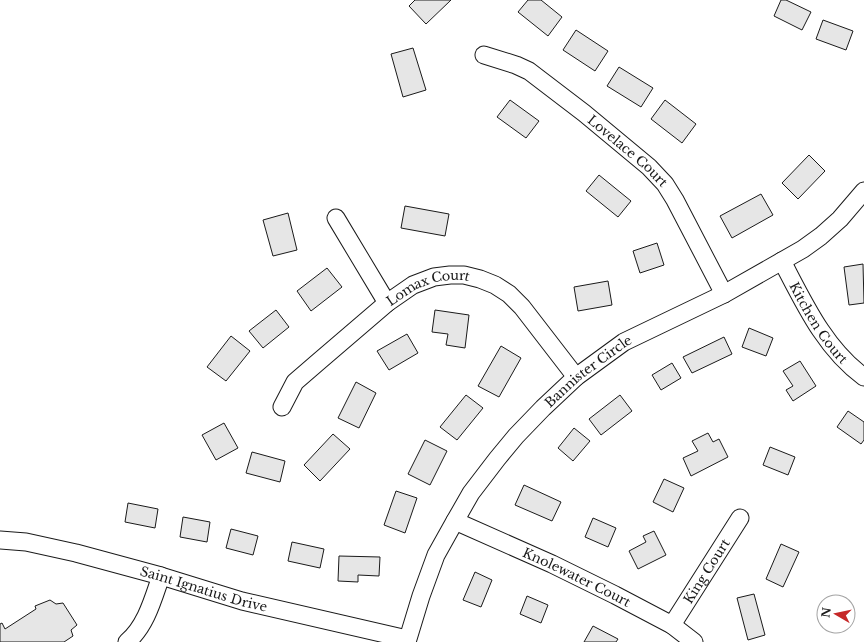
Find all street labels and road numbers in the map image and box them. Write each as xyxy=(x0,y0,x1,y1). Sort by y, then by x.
street label: Lovelace Court xyxy=(584,111,672,190)
street label: Lomax Court xyxy=(383,267,472,310)
street label: Kitchen Court xyxy=(786,279,852,367)
street label: Bannister Circle xyxy=(541,331,634,411)
street label: King Court xyxy=(679,535,733,607)
street label: Knolewater Court xyxy=(520,544,634,610)
street label: Saint Ignatius Drive xyxy=(138,562,269,615)

